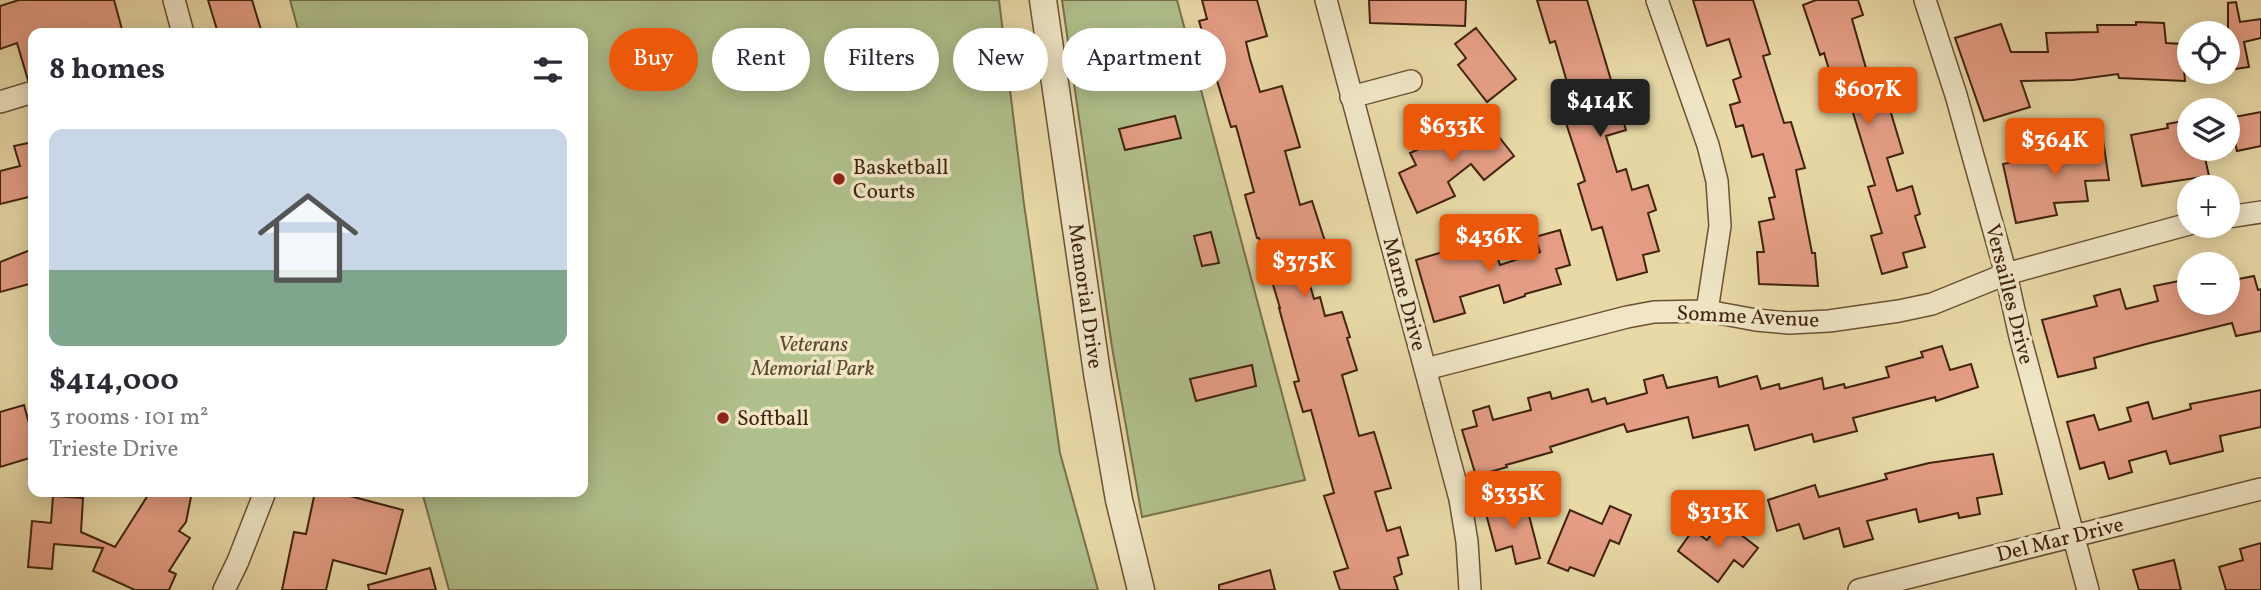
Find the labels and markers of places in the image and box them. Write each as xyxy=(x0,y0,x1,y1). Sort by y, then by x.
pin: $607K xyxy=(1819,68,1917,127)
pin: $414K xyxy=(1551,80,1649,139)
pin: $633K xyxy=(1403,104,1501,164)
pin: $364K xyxy=(2006,118,2104,178)
place label: Basketball Courts xyxy=(853,154,949,207)
marker: Basketball Courts xyxy=(831,171,847,187)
pin: $436K xyxy=(1440,215,1538,274)
pin: $375K xyxy=(1255,240,1353,299)
place label: Softball xyxy=(737,405,809,434)
marker: Softball xyxy=(715,410,731,426)
pin: $335K xyxy=(1464,472,1562,531)
pin: $313K xyxy=(1669,490,1767,550)

